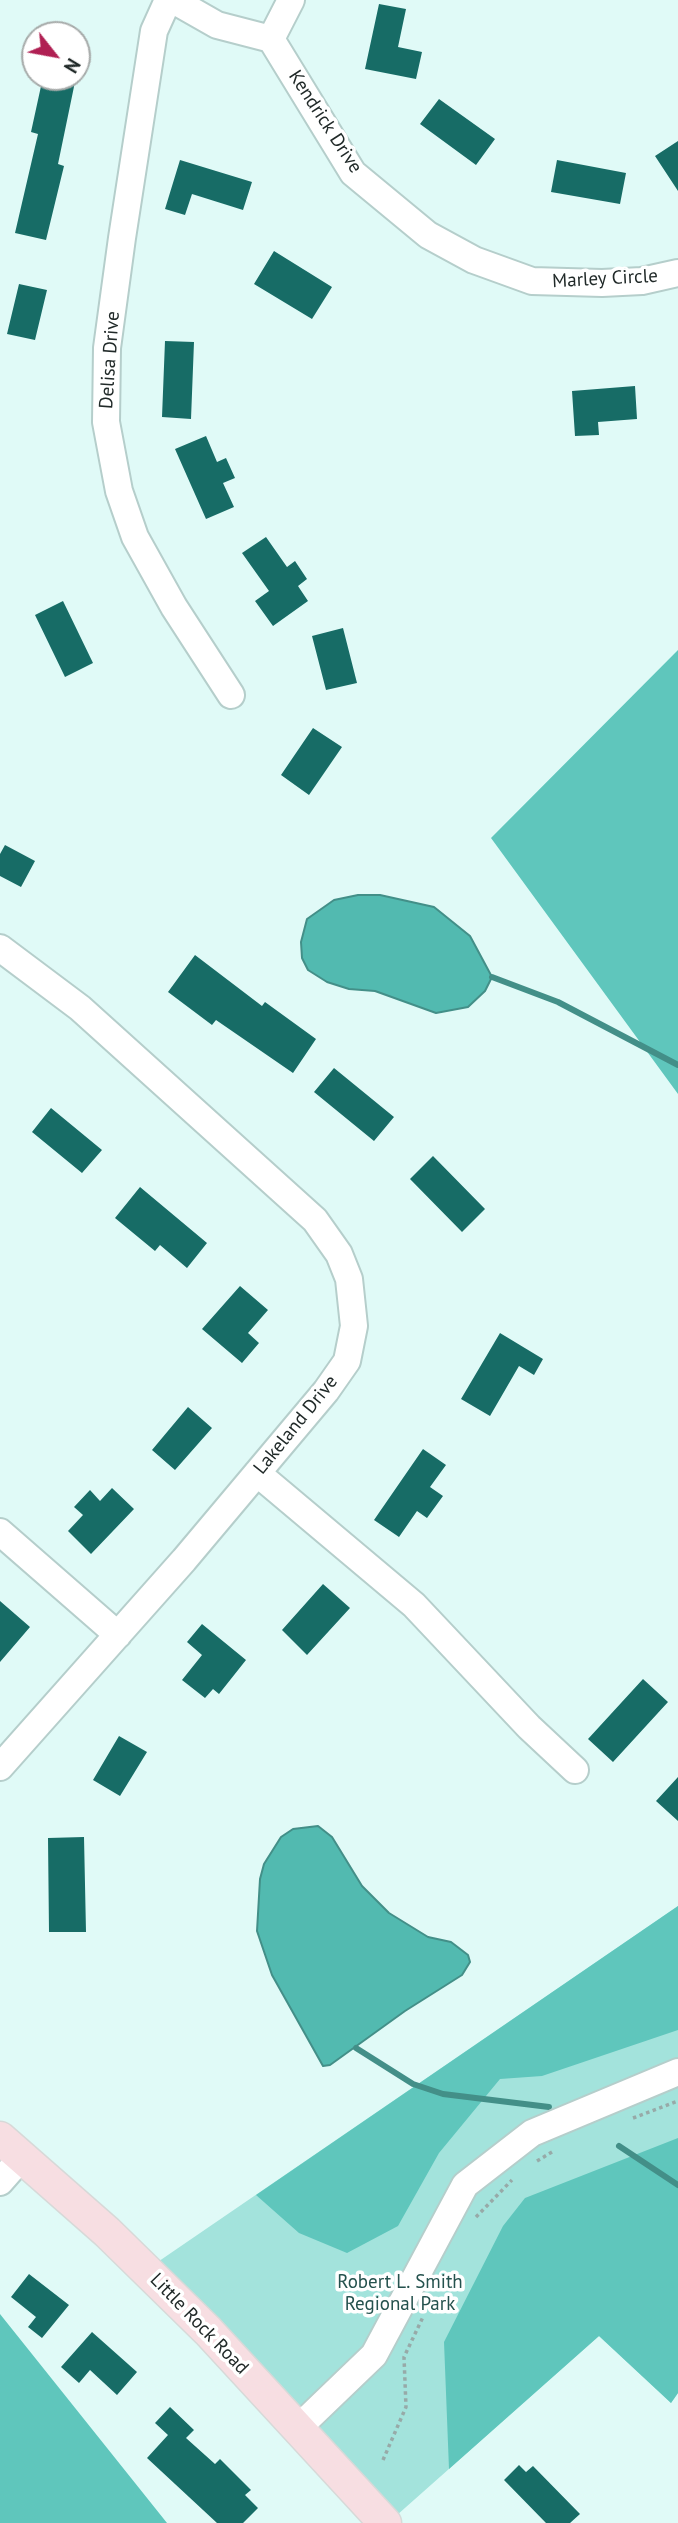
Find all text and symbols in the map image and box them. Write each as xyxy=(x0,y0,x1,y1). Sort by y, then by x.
north arrow xyxy=(21,21,91,91)
text: N xyxy=(59,54,86,77)
street label: Kendrick Drive xyxy=(283,66,367,178)
street label: Marley Circle xyxy=(552,265,658,293)
street label: Delisa Drive xyxy=(95,310,125,410)
street label: Lakeland Drive xyxy=(249,1371,343,1479)
street label: Little Rock Road xyxy=(145,2269,253,2379)
park label: Robert L. Smith Regional Park xyxy=(337,2272,463,2316)

